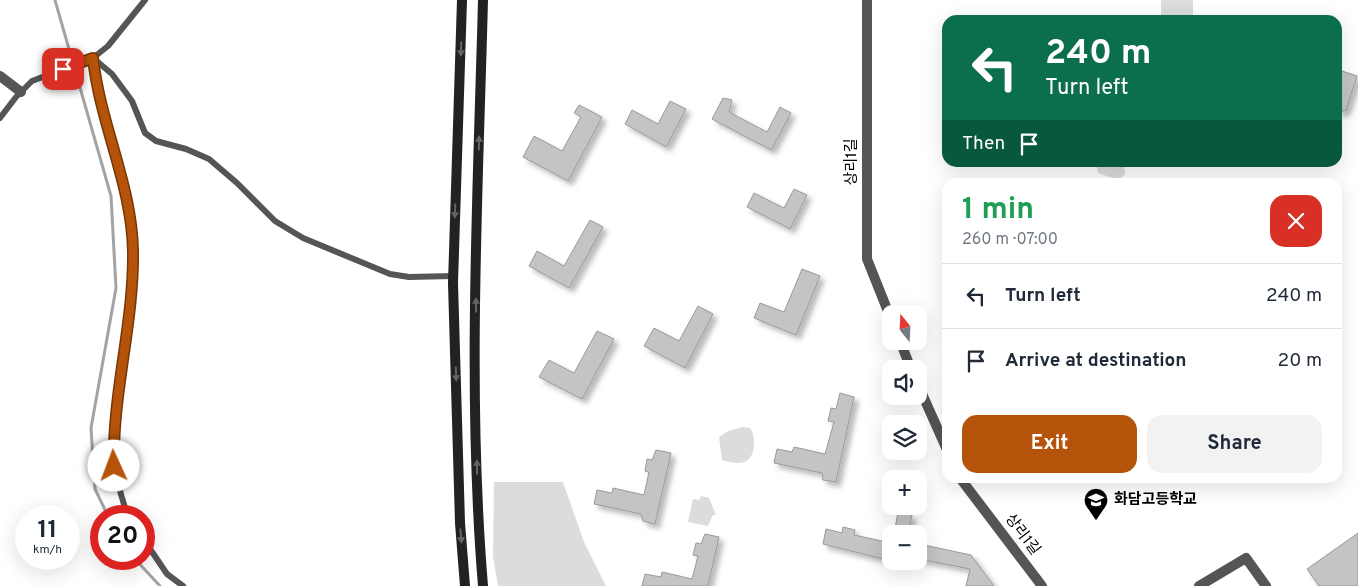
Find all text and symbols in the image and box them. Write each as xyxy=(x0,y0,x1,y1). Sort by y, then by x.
text: 240 m xyxy=(1045,32,1151,76)
icon: left xyxy=(962,35,1027,100)
one-way arrow xyxy=(456,41,464,57)
pin xyxy=(42,48,84,90)
icon: arrive xyxy=(49,55,77,83)
text: Turn left xyxy=(1045,75,1128,102)
icon: arrive xyxy=(1015,130,1043,158)
text: Then xyxy=(962,132,1005,156)
one-way arrow xyxy=(476,134,484,150)
street label: 상리1길 xyxy=(843,139,862,186)
text: 1 min xyxy=(962,192,1034,229)
button: close xyxy=(1270,195,1322,247)
one-way arrow xyxy=(451,203,459,219)
text: 260 m · 07:00 xyxy=(962,230,1058,250)
icon: left xyxy=(962,282,990,310)
text: Turn left xyxy=(1005,284,1081,308)
text: 240 m xyxy=(1266,284,1322,308)
one-way arrow xyxy=(472,297,480,313)
north arrow xyxy=(882,305,928,350)
map controls xyxy=(882,305,927,570)
icon: arrive xyxy=(962,347,990,375)
text: Arrive at destination xyxy=(1005,349,1186,373)
text: 20 m xyxy=(1278,349,1322,373)
button: sound xyxy=(882,360,927,405)
one-way arrow xyxy=(452,366,460,382)
button: layers xyxy=(882,415,927,460)
button: Exit xyxy=(962,415,1137,473)
button: Share xyxy=(1147,415,1322,473)
position arrow xyxy=(87,439,139,491)
one-way arrow xyxy=(473,459,481,475)
button: + xyxy=(882,470,927,515)
school or university icon: 화담고등학교 xyxy=(1083,487,1109,521)
place label: 화담고등학교 xyxy=(1114,490,1197,510)
speed limit sign: 20 xyxy=(90,505,155,570)
street label: 상리1길 xyxy=(1000,511,1044,559)
text: 11 xyxy=(37,515,58,547)
button: − xyxy=(882,525,927,570)
one-way arrow xyxy=(457,528,465,544)
text: km/h xyxy=(33,542,62,558)

